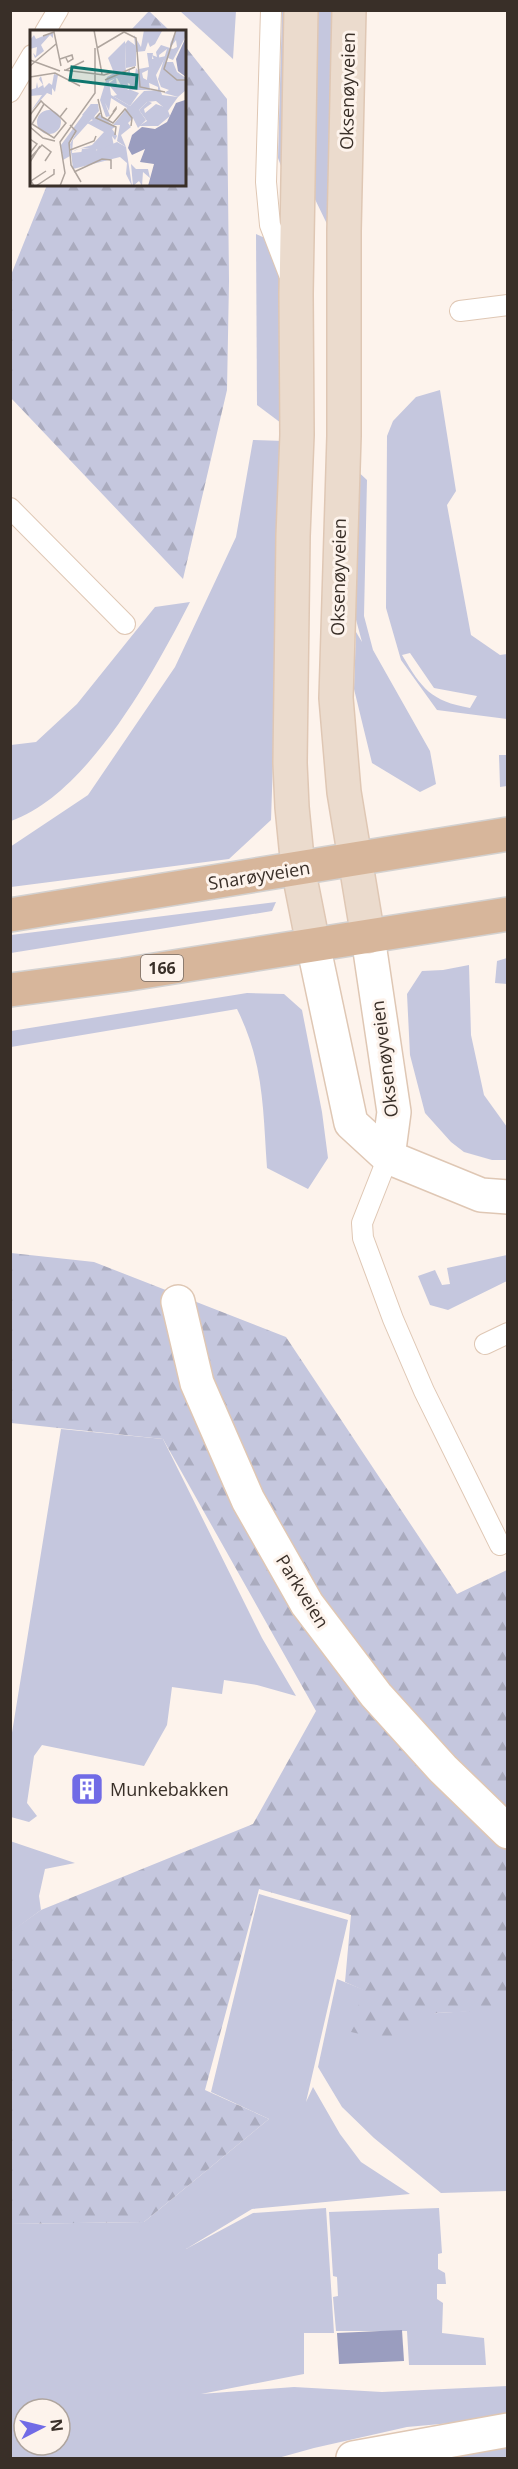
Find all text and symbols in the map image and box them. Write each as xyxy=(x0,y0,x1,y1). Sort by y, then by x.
inset map xyxy=(30,30,186,186)
street label: Oksenøyveien xyxy=(334,32,360,150)
street label: Oksenøyveien xyxy=(325,518,351,636)
street label: Snarøyveien xyxy=(206,855,312,895)
road number: 166 xyxy=(141,955,183,981)
street label: Oksenøyveien xyxy=(365,999,403,1119)
street label: Parkveien xyxy=(271,1550,335,1632)
building icon: Munkebakken xyxy=(69,1771,105,1807)
place label: Munkebakken xyxy=(110,1777,229,1801)
north arrow xyxy=(12,2397,72,2457)
text: N xyxy=(45,2417,69,2433)

